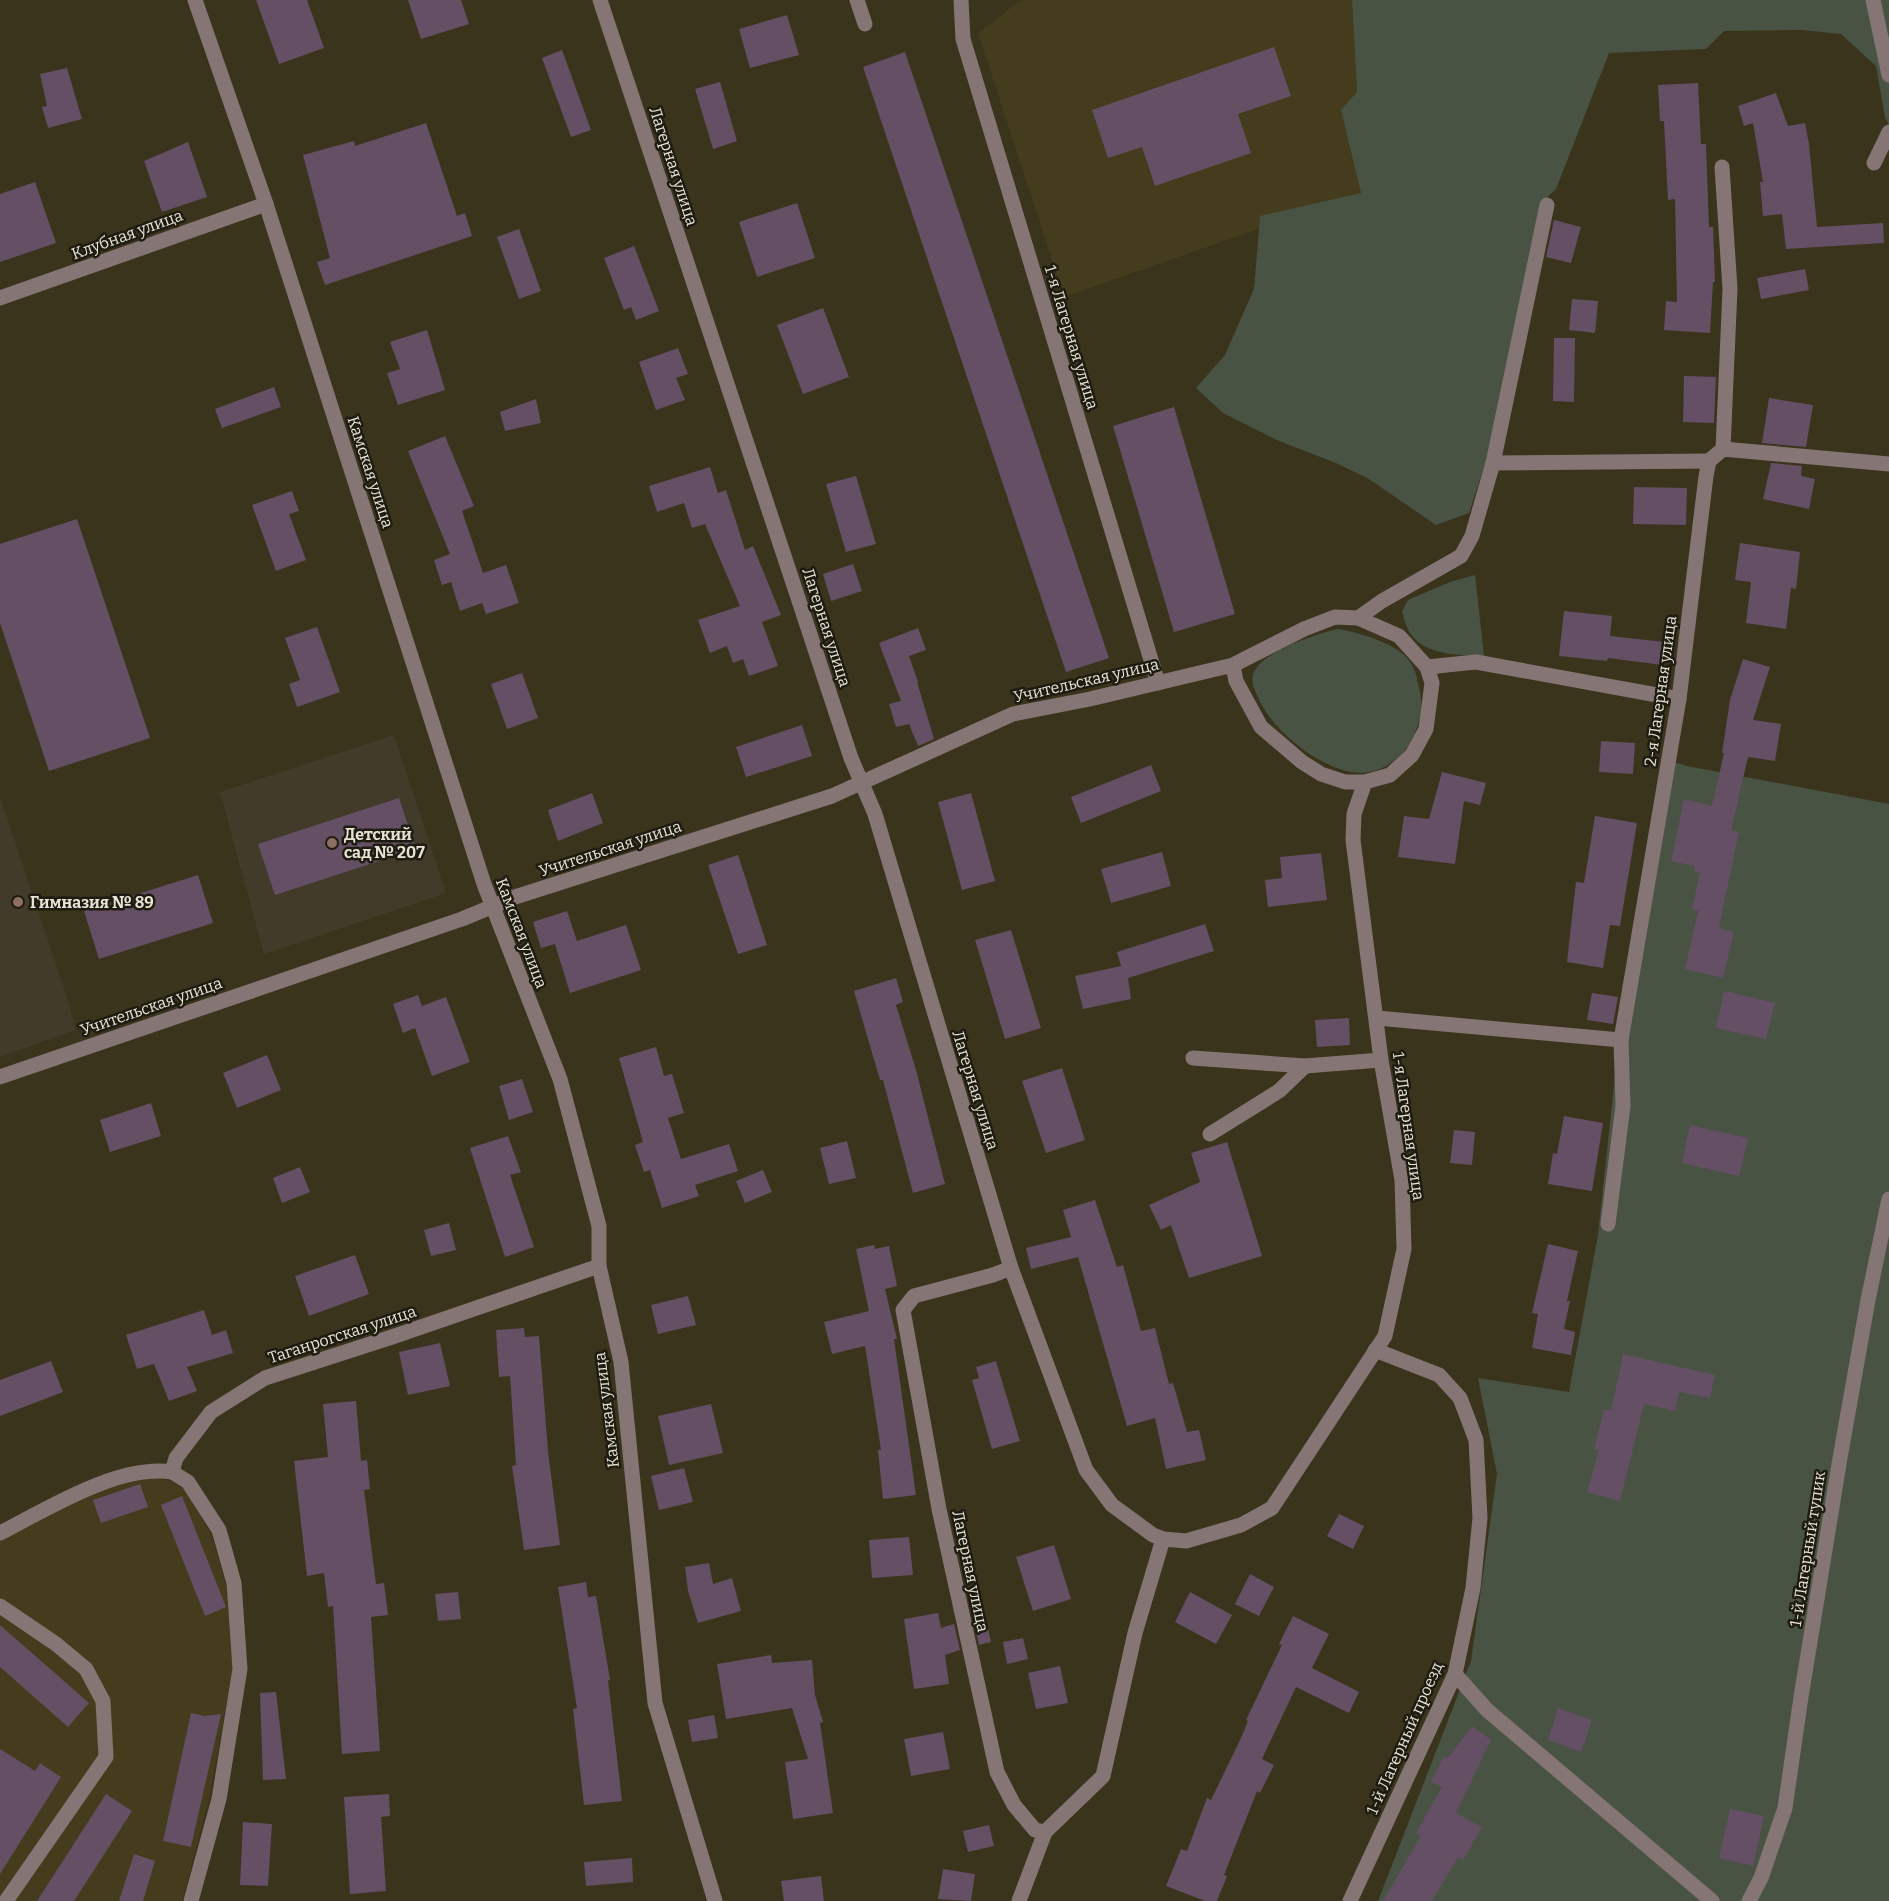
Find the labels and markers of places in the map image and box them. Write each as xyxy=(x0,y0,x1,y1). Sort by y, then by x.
place label: Детский сад № 207 xyxy=(344,825,425,862)
marker: Детский сад № 207 xyxy=(325,836,339,850)
place label: Гимназия № 89 xyxy=(30,893,154,912)
marker: Гимназия № 89 xyxy=(11,895,25,909)

